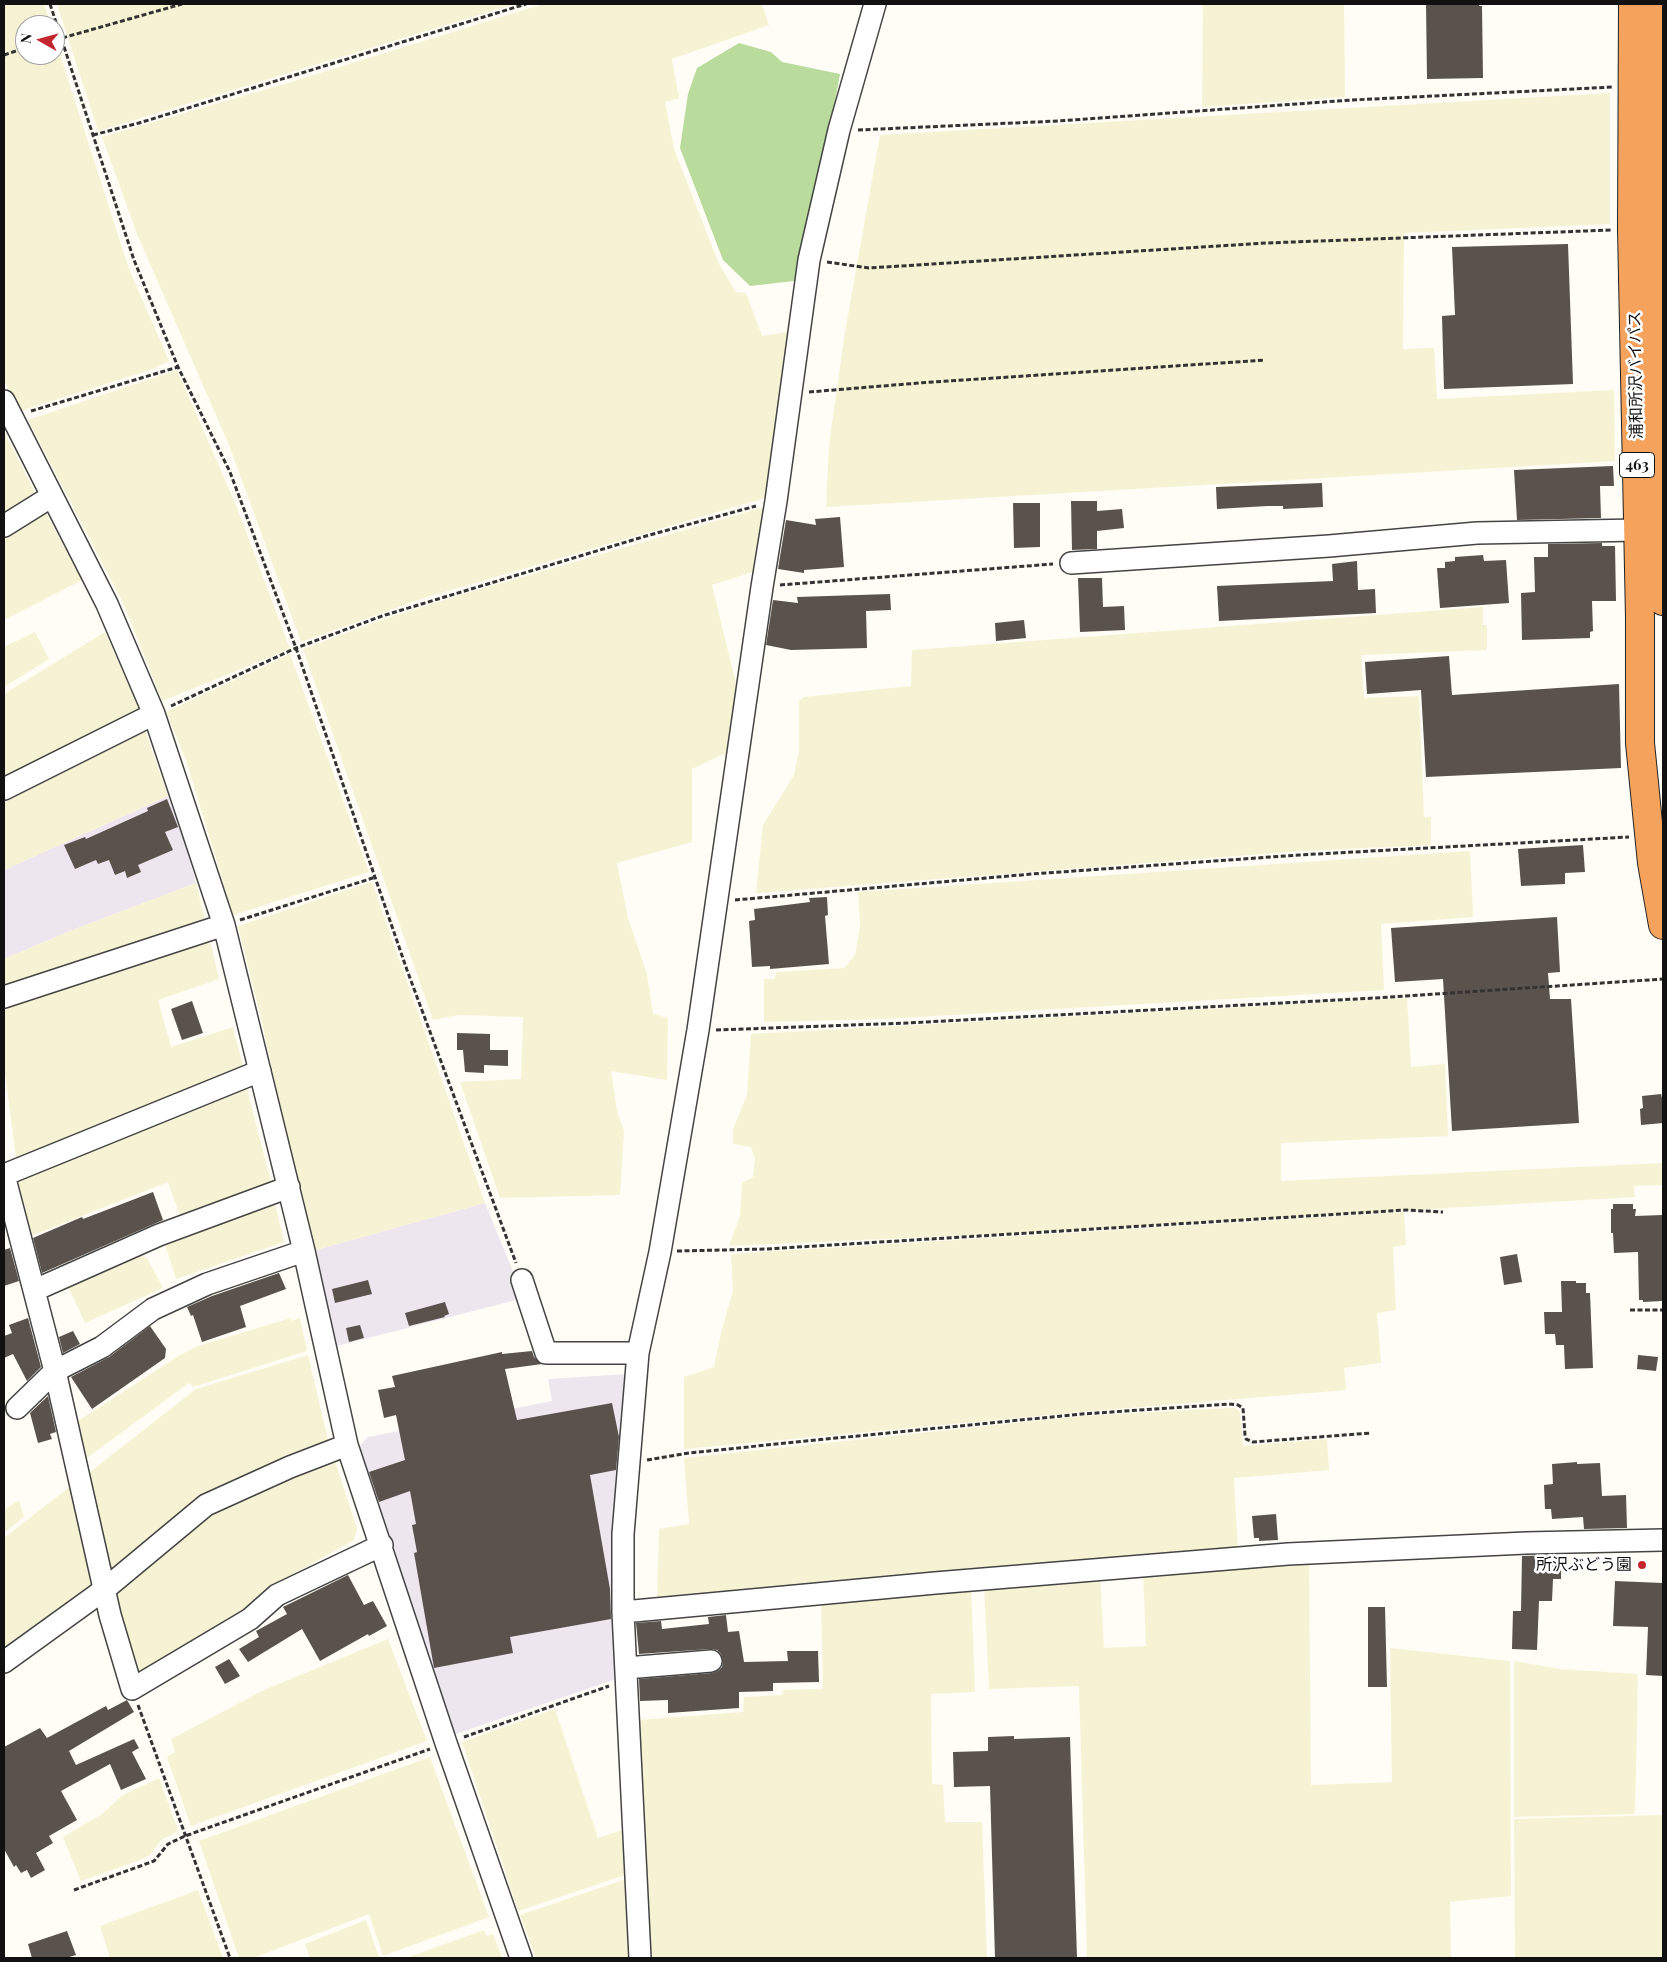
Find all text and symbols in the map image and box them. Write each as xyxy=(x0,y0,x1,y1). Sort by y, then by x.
north arrow xyxy=(15,15,65,65)
text: N xyxy=(16,32,36,44)
street label: 浦和所沢バイパス xyxy=(1625,311,1647,439)
road number: 463 xyxy=(1620,452,1654,478)
place label: 所沢ぶどう園 xyxy=(1536,1555,1632,1575)
marker: 所沢ぶどう園 xyxy=(1636,1559,1648,1571)

